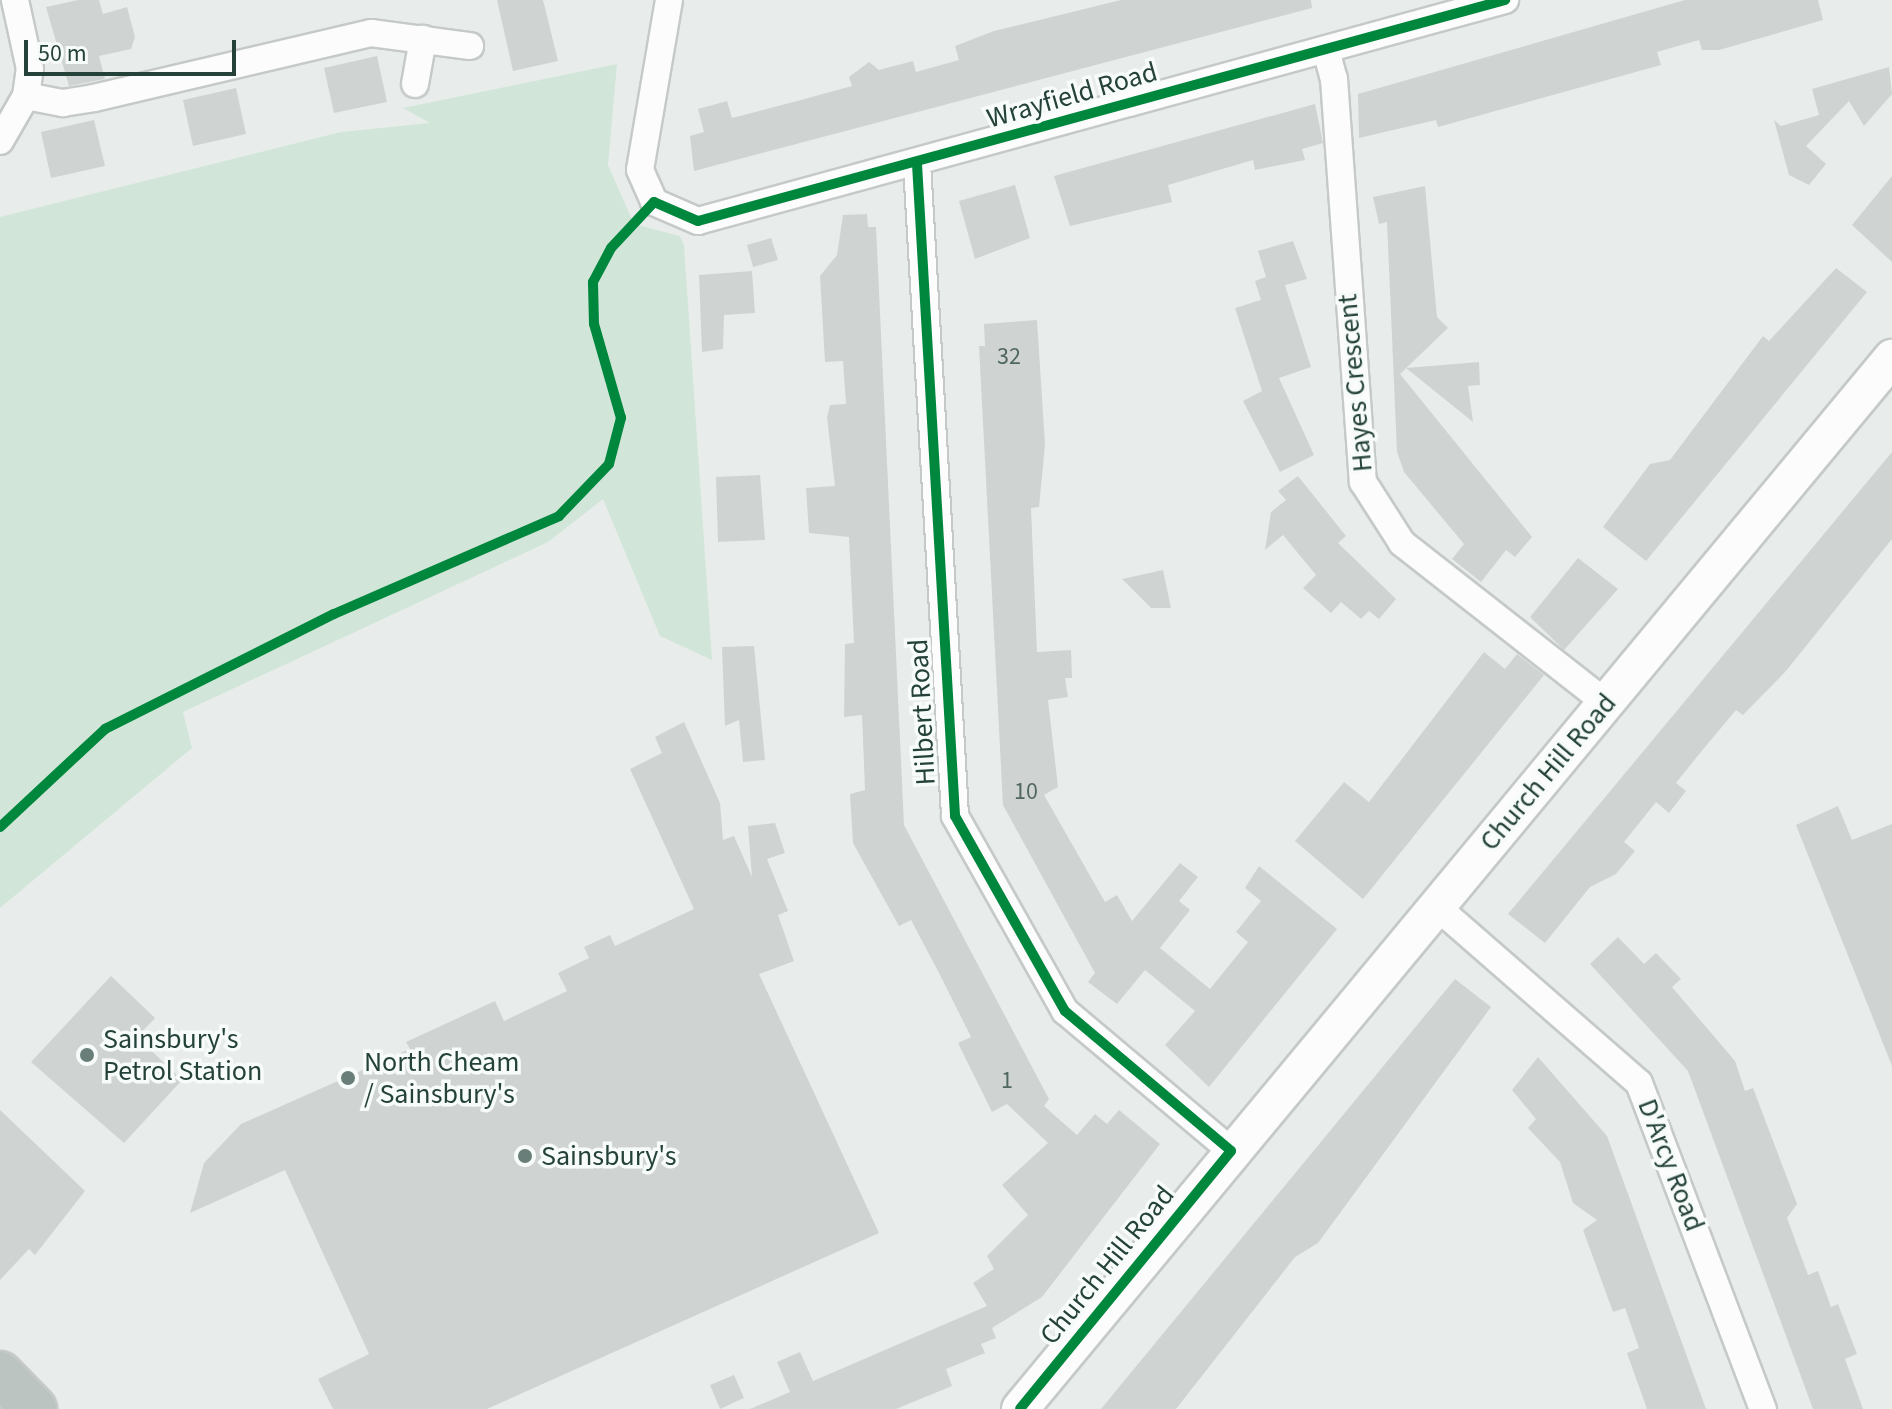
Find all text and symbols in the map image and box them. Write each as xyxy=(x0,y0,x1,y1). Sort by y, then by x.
scale bar xyxy=(28,24,240,74)
text: 50 m xyxy=(38,36,87,71)
street label: Wrayfield Road xyxy=(983,55,1161,135)
street label: Hayes Crescent xyxy=(1330,293,1380,473)
house number: 32 xyxy=(997,343,1021,371)
street label: Hilbert Road xyxy=(901,638,943,786)
street label: Church Hill Road xyxy=(1473,687,1623,857)
house number: 10 xyxy=(1014,778,1038,806)
place label: Sainsbury's Petrol Station xyxy=(103,1022,262,1088)
place label: North Cheam / Sainsbury's xyxy=(364,1045,519,1111)
marker: Sainsbury's Petrol Station xyxy=(78,1046,96,1064)
house number: 1 xyxy=(1001,1067,1013,1095)
marker: North Cheam / Sainsbury's xyxy=(339,1069,357,1087)
street label: D'Arcy Road xyxy=(1630,1094,1712,1236)
place label: Sainsbury's xyxy=(541,1139,676,1173)
marker: Sainsbury's xyxy=(516,1147,534,1165)
street label: Church Hill Road xyxy=(1033,1179,1181,1351)

